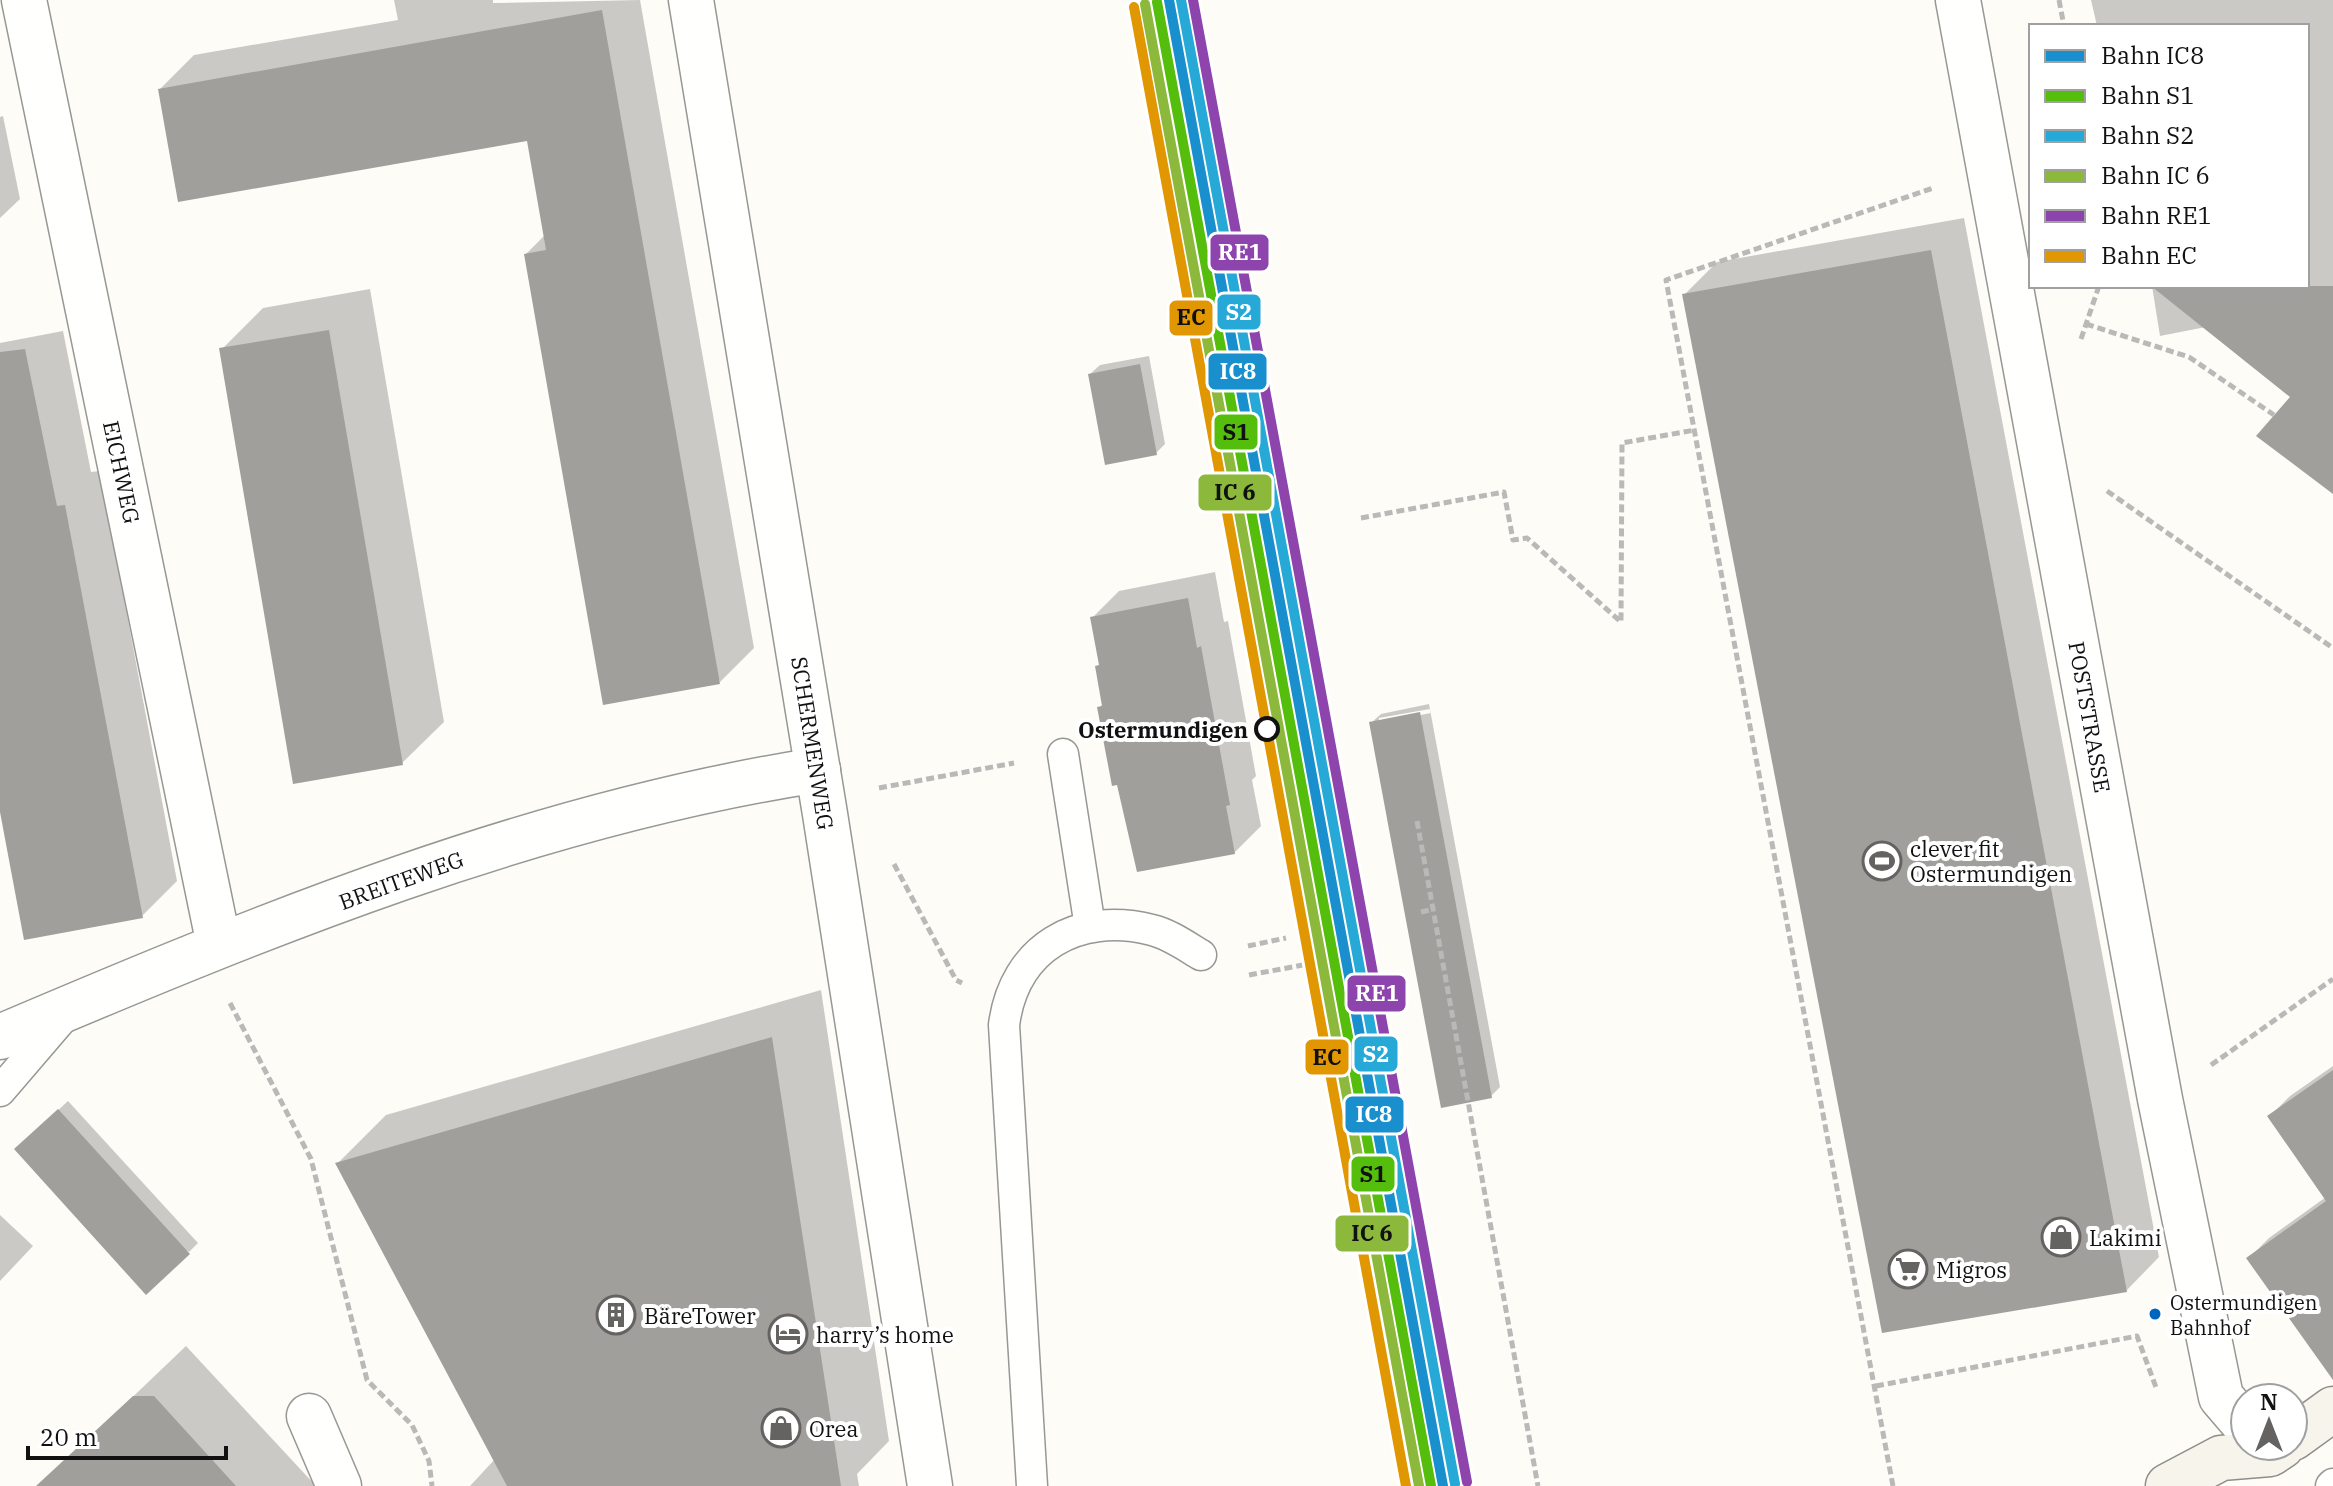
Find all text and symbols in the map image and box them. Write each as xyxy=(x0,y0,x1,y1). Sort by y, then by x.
legend xyxy=(2029,24,2309,288)
text: Bahn IC8 xyxy=(2101,39,2204,71)
text: Bahn S1 xyxy=(2101,79,2195,111)
text: Bahn S2 xyxy=(2101,119,2195,151)
text: Bahn IC 6 xyxy=(2101,159,2210,191)
text: Bahn RE1 xyxy=(2101,199,2212,231)
line badge: RE1 xyxy=(1209,233,1270,272)
text: RE1 xyxy=(1218,237,1262,266)
text: Bahn EC xyxy=(2101,239,2197,271)
line badge: S2 xyxy=(1216,293,1262,331)
text: S2 xyxy=(1225,297,1253,326)
line badge: EC xyxy=(1168,299,1214,337)
text: EC xyxy=(1176,302,1206,331)
line badge: IC8 xyxy=(1207,352,1268,391)
text: IC8 xyxy=(1220,356,1256,385)
line badge: S1 xyxy=(1213,413,1259,451)
text: S1 xyxy=(1222,417,1250,446)
street label: EICHWEG xyxy=(97,418,147,526)
line badge: IC 6 xyxy=(1197,473,1273,512)
text: IC 6 xyxy=(1214,477,1256,506)
street label: POSTSTRASSE xyxy=(2062,639,2118,795)
street label: SCHERMENWEG xyxy=(785,654,841,832)
place label: Ostermundigen xyxy=(1078,715,1248,744)
marker: Ostermundigen xyxy=(1255,717,1279,741)
place label: clever fit Ostermundigen xyxy=(1910,834,2072,888)
sports icon: clever fit Ostermundigen xyxy=(1861,840,1903,882)
street label: BREITEWEG xyxy=(335,844,467,916)
line badge: RE1 xyxy=(1346,974,1407,1013)
text: RE1 xyxy=(1355,978,1399,1007)
line badge: S2 xyxy=(1353,1035,1399,1073)
line badge: EC xyxy=(1304,1038,1350,1076)
text: S2 xyxy=(1362,1039,1390,1068)
text: EC xyxy=(1312,1042,1342,1071)
line badge: IC8 xyxy=(1344,1095,1405,1134)
text: IC8 xyxy=(1356,1099,1392,1128)
line badge: S1 xyxy=(1350,1155,1396,1193)
text: S1 xyxy=(1359,1159,1387,1188)
line badge: IC 6 xyxy=(1334,1214,1410,1253)
shop icon: Lakimi xyxy=(2040,1216,2082,1258)
text: IC 6 xyxy=(1351,1218,1393,1247)
place label: Lakimi xyxy=(2089,1223,2162,1252)
supermarket icon: Migros xyxy=(1887,1248,1929,1290)
place label: Migros xyxy=(1936,1255,2007,1284)
place label: Ostermundigen Bahnhof xyxy=(2170,1289,2318,1341)
building icon: BäreTower xyxy=(595,1294,637,1336)
place label: BäreTower xyxy=(644,1301,756,1330)
marker: Ostermundigen Bahnhof xyxy=(2147,1306,2163,1322)
hotel icon: harry’s home xyxy=(767,1313,809,1355)
place label: harry’s home xyxy=(816,1320,954,1349)
north arrow xyxy=(2229,1382,2309,1462)
text: N xyxy=(2260,1387,2278,1416)
shop icon: Orea xyxy=(760,1407,802,1449)
scale bar xyxy=(28,1410,226,1460)
place label: Orea xyxy=(809,1414,859,1443)
text: 20 m xyxy=(40,1421,97,1453)

